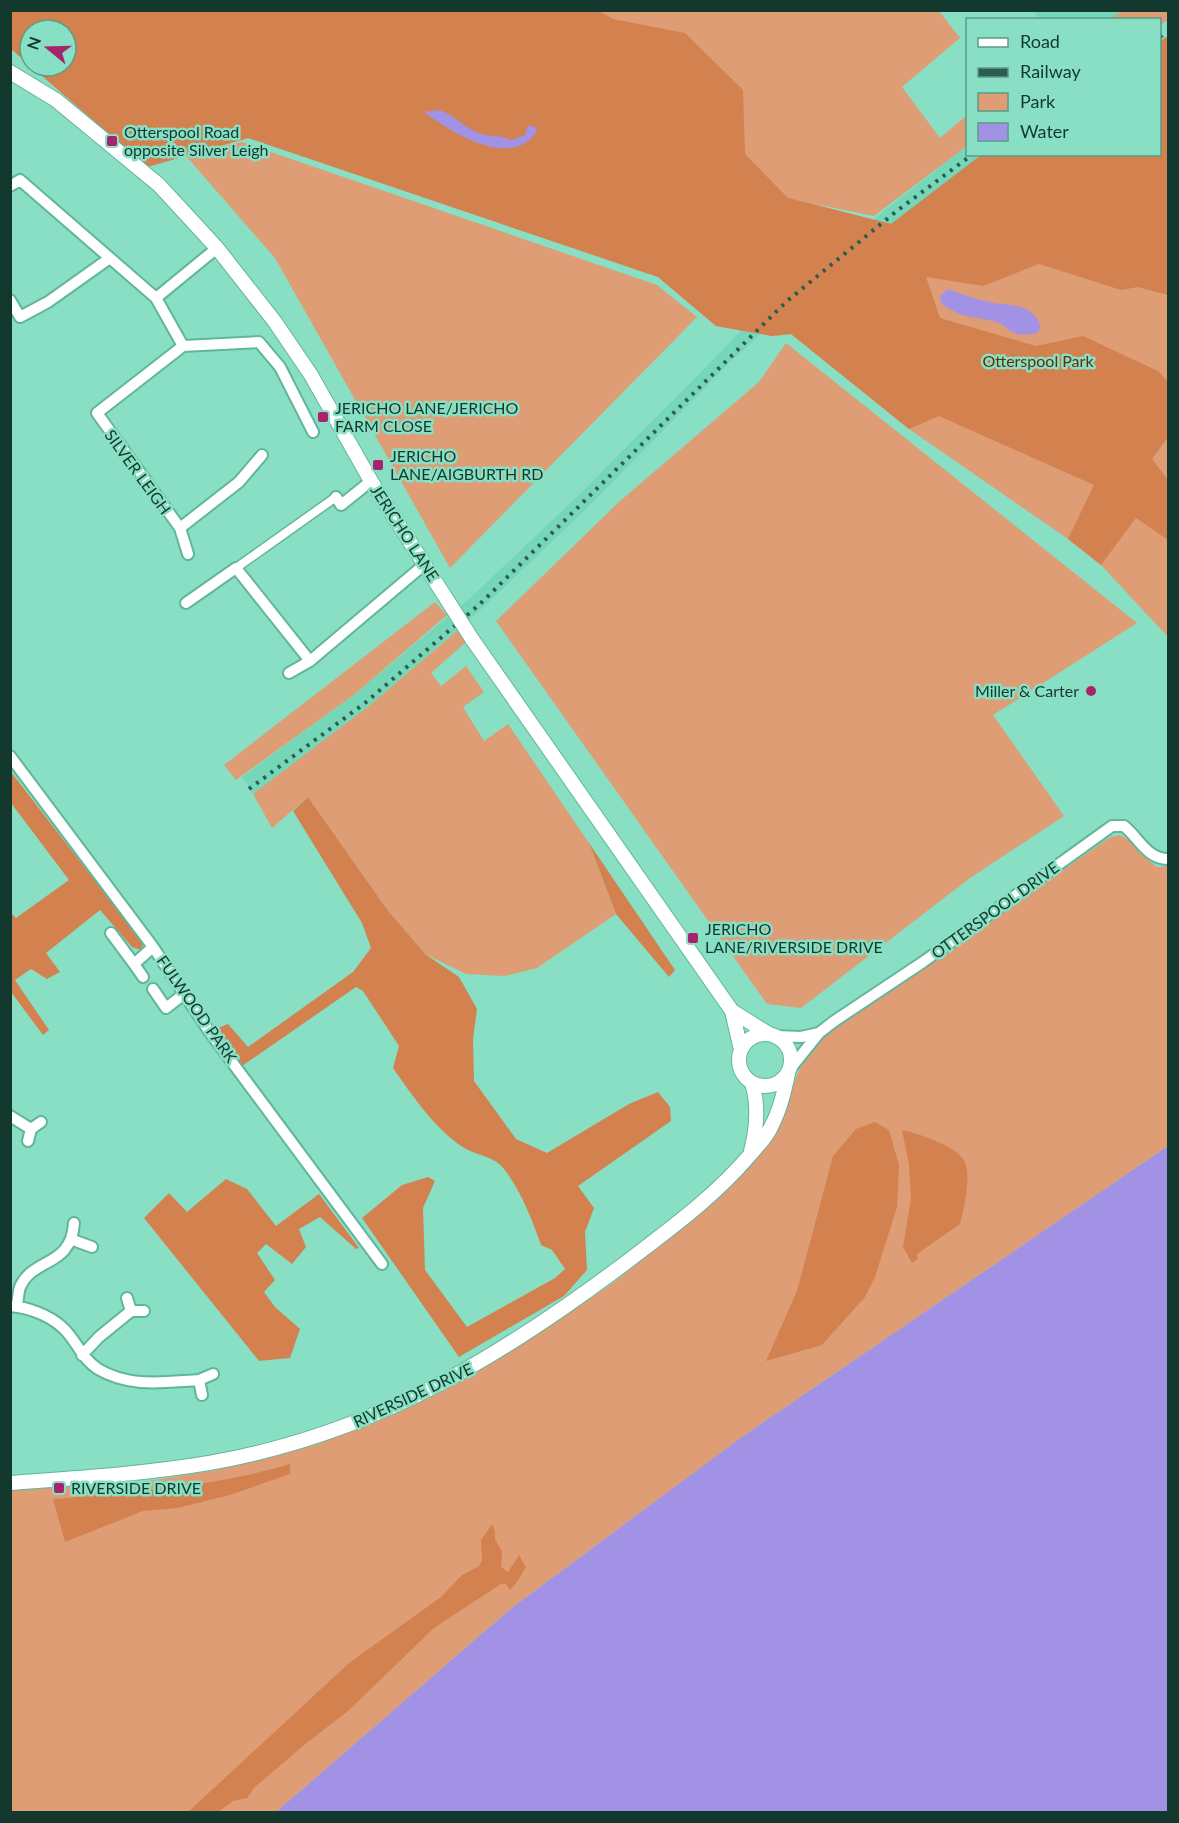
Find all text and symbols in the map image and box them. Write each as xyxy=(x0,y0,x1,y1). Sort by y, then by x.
north arrow xyxy=(18,18,78,78)
legend xyxy=(966,18,1161,156)
text: Road xyxy=(1020,30,1060,52)
text: N xyxy=(22,34,44,52)
text: Railway xyxy=(1020,60,1081,82)
text: Park xyxy=(1020,90,1056,112)
text: Water xyxy=(1020,120,1069,142)
place label: Otterspool Road opposite Silver Leigh xyxy=(124,122,269,159)
marker: Otterspool Road opposite Silver Leigh xyxy=(105,134,119,148)
park label: Otterspool Park xyxy=(982,351,1094,370)
place label: JERICHO LANE/JERICHO FARM CLOSE xyxy=(335,398,519,435)
marker: JERICHO LANE/JERICHO FARM CLOSE xyxy=(316,410,330,424)
street label: SILVER LEIGH xyxy=(101,426,175,518)
place label: JERICHO LANE/AIGBURTH RD xyxy=(390,446,544,483)
marker: JERICHO LANE/AIGBURTH RD xyxy=(371,458,385,472)
street label: JERICHO LANE xyxy=(367,481,444,584)
place label: Miller & Carter xyxy=(975,681,1079,700)
marker: Miller & Carter xyxy=(1084,684,1098,698)
street label: OTTERSPOOL DRIVE xyxy=(927,857,1062,962)
place label: JERICHO LANE/RIVERSIDE DRIVE xyxy=(705,919,883,956)
marker: JERICHO LANE/RIVERSIDE DRIVE xyxy=(686,931,700,945)
street label: FULWOOD PARK xyxy=(153,951,242,1066)
street label: RIVERSIDE DRIVE xyxy=(350,1358,476,1431)
place label: RIVERSIDE DRIVE xyxy=(71,1478,201,1497)
marker: RIVERSIDE DRIVE xyxy=(52,1481,66,1495)

